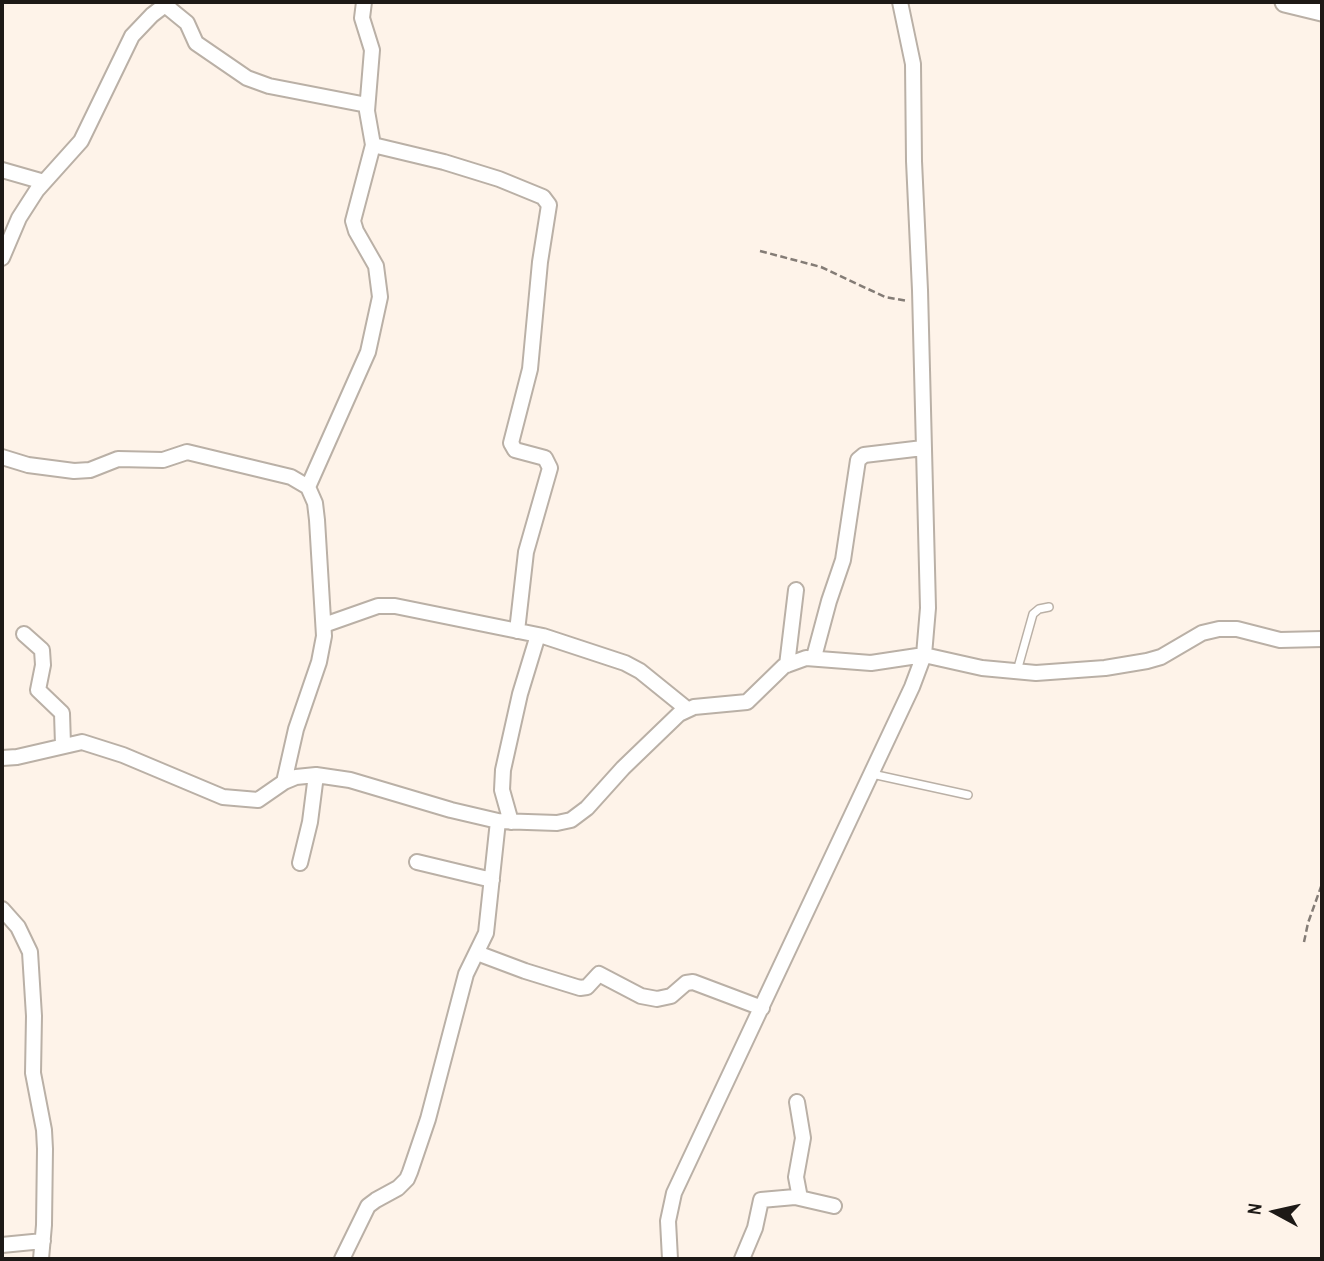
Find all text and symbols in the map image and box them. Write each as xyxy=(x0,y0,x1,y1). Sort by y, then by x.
north arrow xyxy=(1240,1177,1310,1247)
text: N xyxy=(1241,1202,1268,1216)

